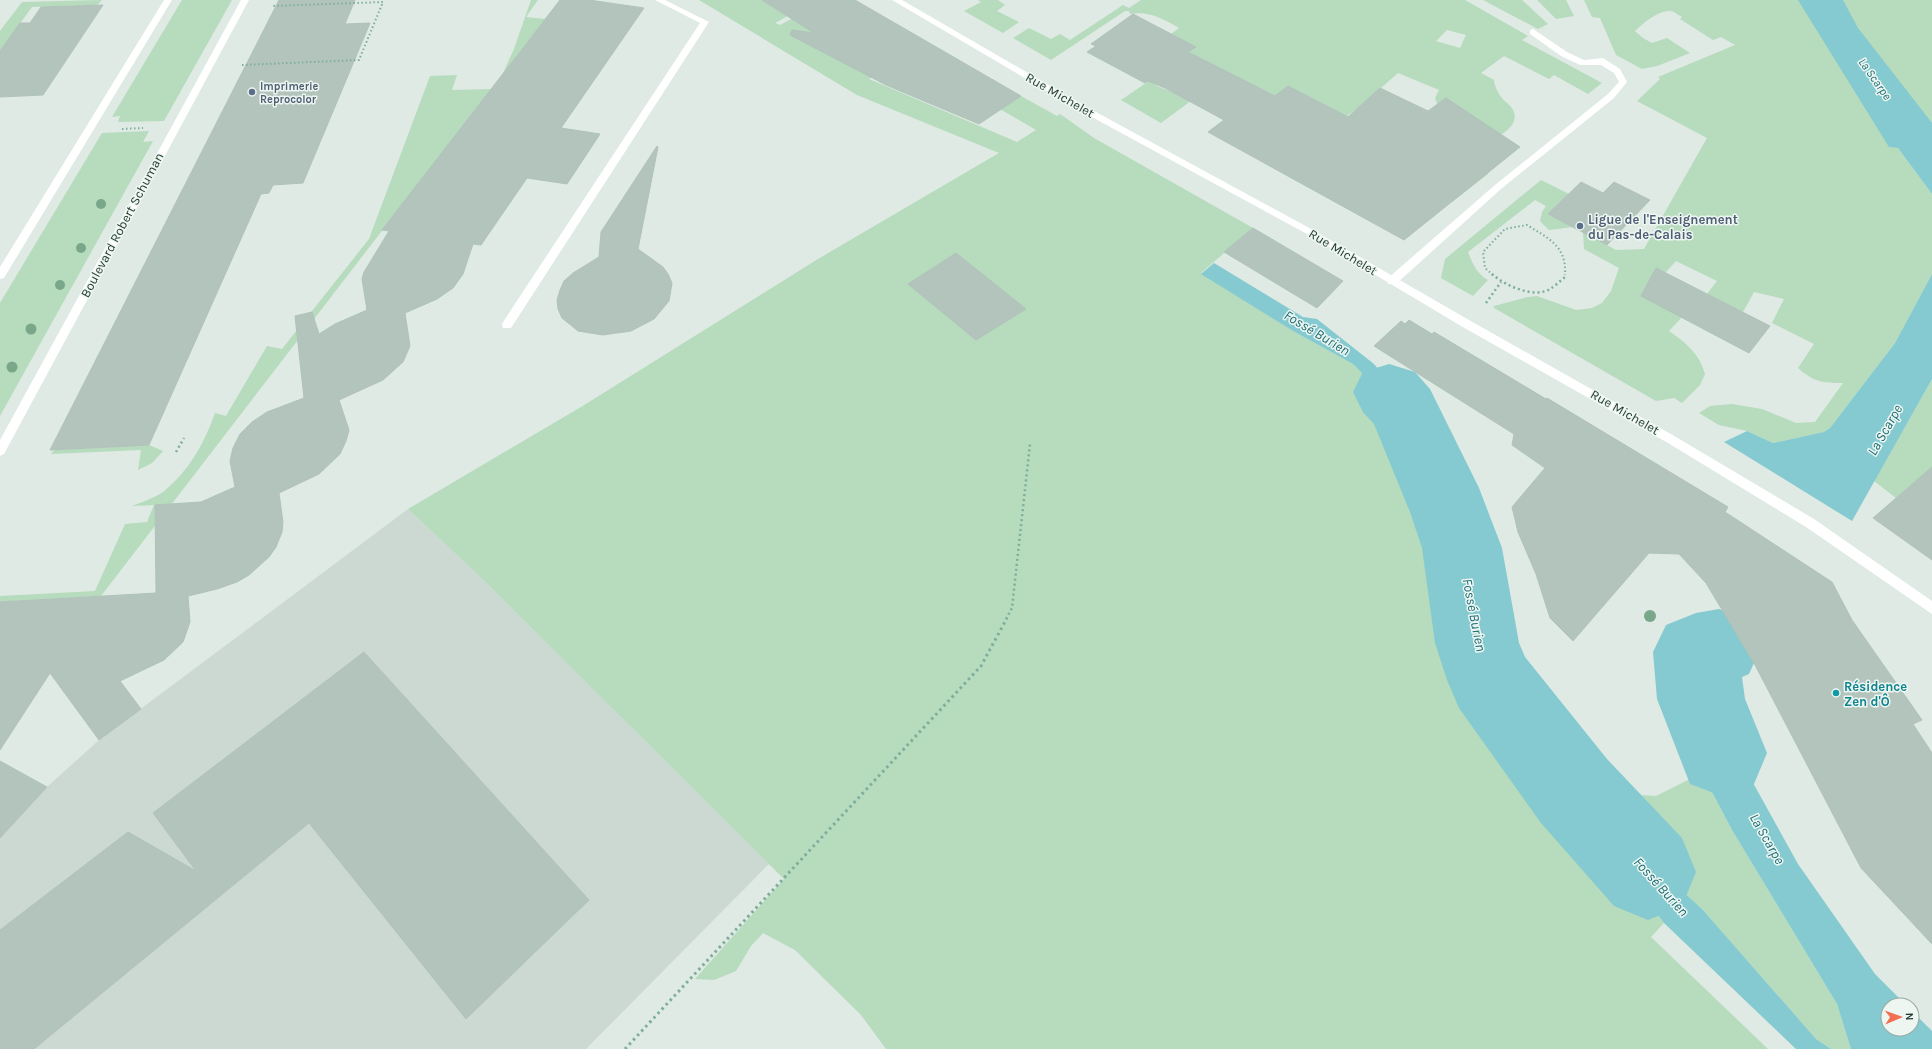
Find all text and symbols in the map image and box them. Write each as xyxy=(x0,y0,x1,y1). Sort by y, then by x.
water label: La Scarpe xyxy=(1856,55,1895,103)
street label: Rue Michelet xyxy=(1023,69,1097,121)
place label: Imprimerie Reprocolor xyxy=(260,80,319,106)
marker: Imprimerie Reprocolor xyxy=(247,87,257,97)
street label: Boulevard Robert Schuman xyxy=(77,150,167,300)
place label: Ligue de l'Enseignement du Pas-de-Calais xyxy=(1588,212,1738,242)
marker: Ligue de l'Enseignement du Pas-de-Calais xyxy=(1575,221,1585,231)
street label: Rue Michelet xyxy=(1306,226,1380,278)
water label: Fossé Burien xyxy=(1281,307,1353,359)
street label: Rue Michelet xyxy=(1588,386,1662,438)
water label: La Scarpe xyxy=(1864,401,1907,458)
water label: Fossé Burien xyxy=(1459,577,1489,653)
place label: Résidence Zen d'Ô xyxy=(1844,679,1907,709)
marker: Résidence Zen d'Ô xyxy=(1831,688,1841,698)
water label: La Scarpe xyxy=(1746,811,1789,868)
water label: Fossé Burien xyxy=(1630,854,1692,920)
north arrow xyxy=(1880,997,1920,1037)
text: N xyxy=(1903,1012,1916,1021)

